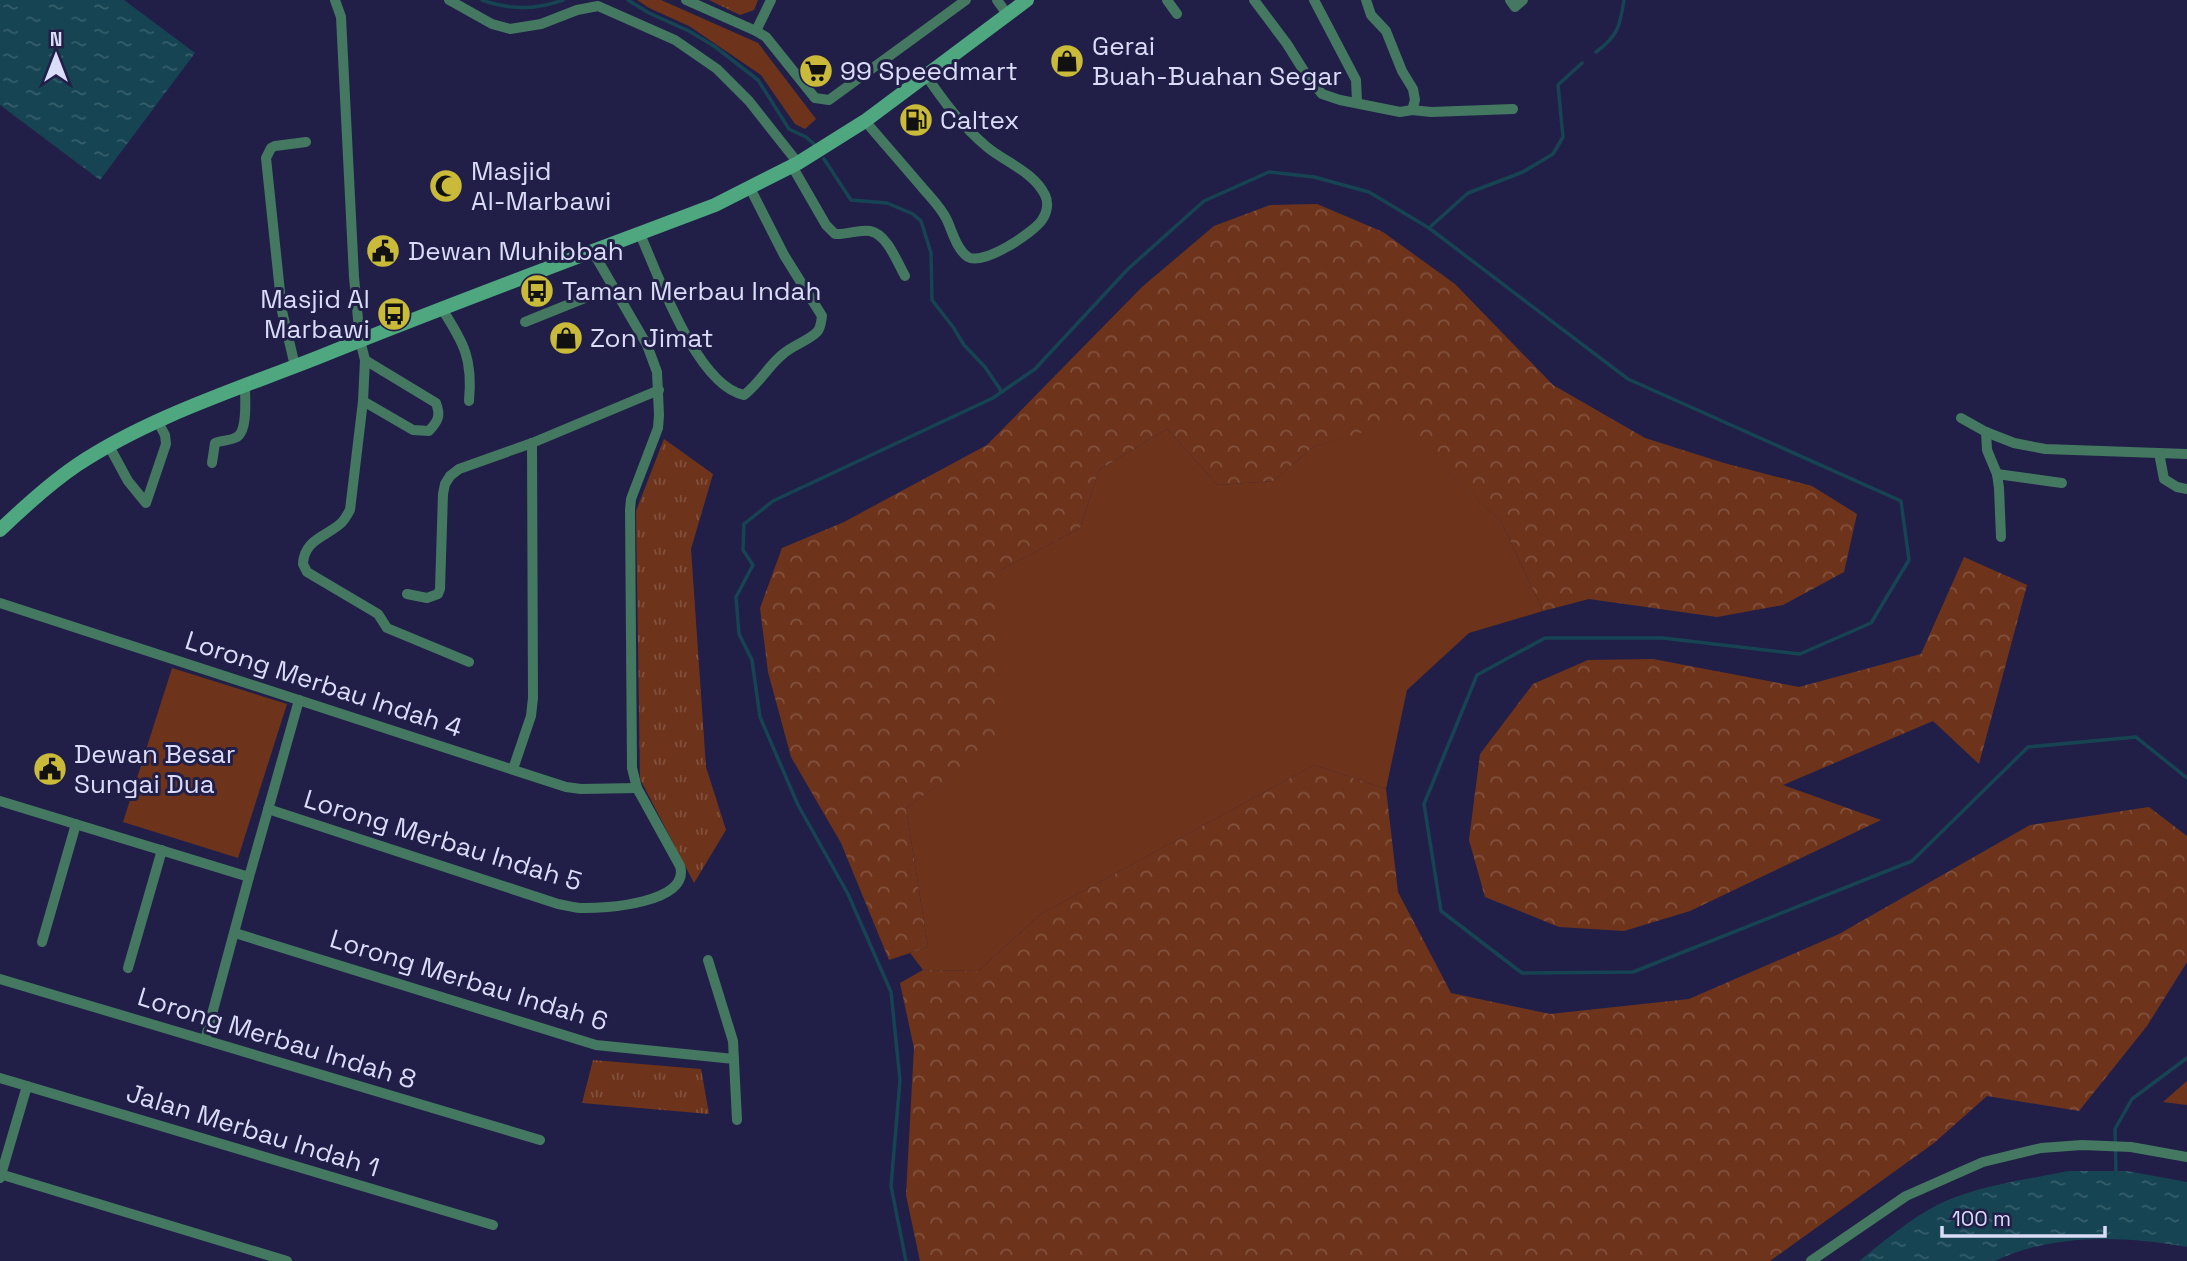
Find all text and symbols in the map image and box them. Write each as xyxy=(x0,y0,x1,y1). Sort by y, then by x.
north arrow xyxy=(21,21,91,91)
text: N xyxy=(50,27,62,52)
place label: Gerai Buah-Buahan Segar xyxy=(1092,29,1342,93)
shop icon: Gerai Buah-Buahan Segar xyxy=(1048,42,1086,80)
supermarket icon: 99 Speedmart xyxy=(797,52,835,90)
place label: 99 Speedmart xyxy=(840,54,1018,88)
fuel station icon: Caltex xyxy=(897,101,935,139)
place label: Caltex xyxy=(940,103,1019,137)
place label: Masjid Al-Marbawi xyxy=(471,154,611,218)
mosque icon: Masjid Al-Marbawi xyxy=(427,167,465,205)
public building icon: Dewan Muhibbah xyxy=(364,232,402,270)
place label: Dewan Muhibbah xyxy=(408,234,624,268)
bus stop icon: Taman Merbau Indah xyxy=(518,272,556,310)
place label: Taman Merbau Indah xyxy=(562,274,821,308)
place label: Masjid Al Marbawi xyxy=(260,282,370,346)
bus stop icon: Masjid Al Marbawi xyxy=(375,295,413,333)
shop icon: Zon Jimat xyxy=(547,319,585,357)
place label: Zon Jimat xyxy=(590,321,714,355)
street label: Lorong Merbau Indah 4 xyxy=(181,623,467,745)
place label: Dewan Besar Sungai Dua xyxy=(74,737,235,801)
public building icon: Dewan Besar Sungai Dua xyxy=(31,750,69,788)
street label: Lorong Merbau Indah 5 xyxy=(300,782,586,898)
street label: Lorong Merbau Indah 6 xyxy=(326,921,612,1039)
street label: Lorong Merbau Indah 8 xyxy=(134,979,420,1097)
street label: Jalan Merbau Indah 1 xyxy=(122,1075,384,1185)
scale bar xyxy=(1942,1194,2105,1238)
text: 100 m xyxy=(1952,1205,2011,1232)

